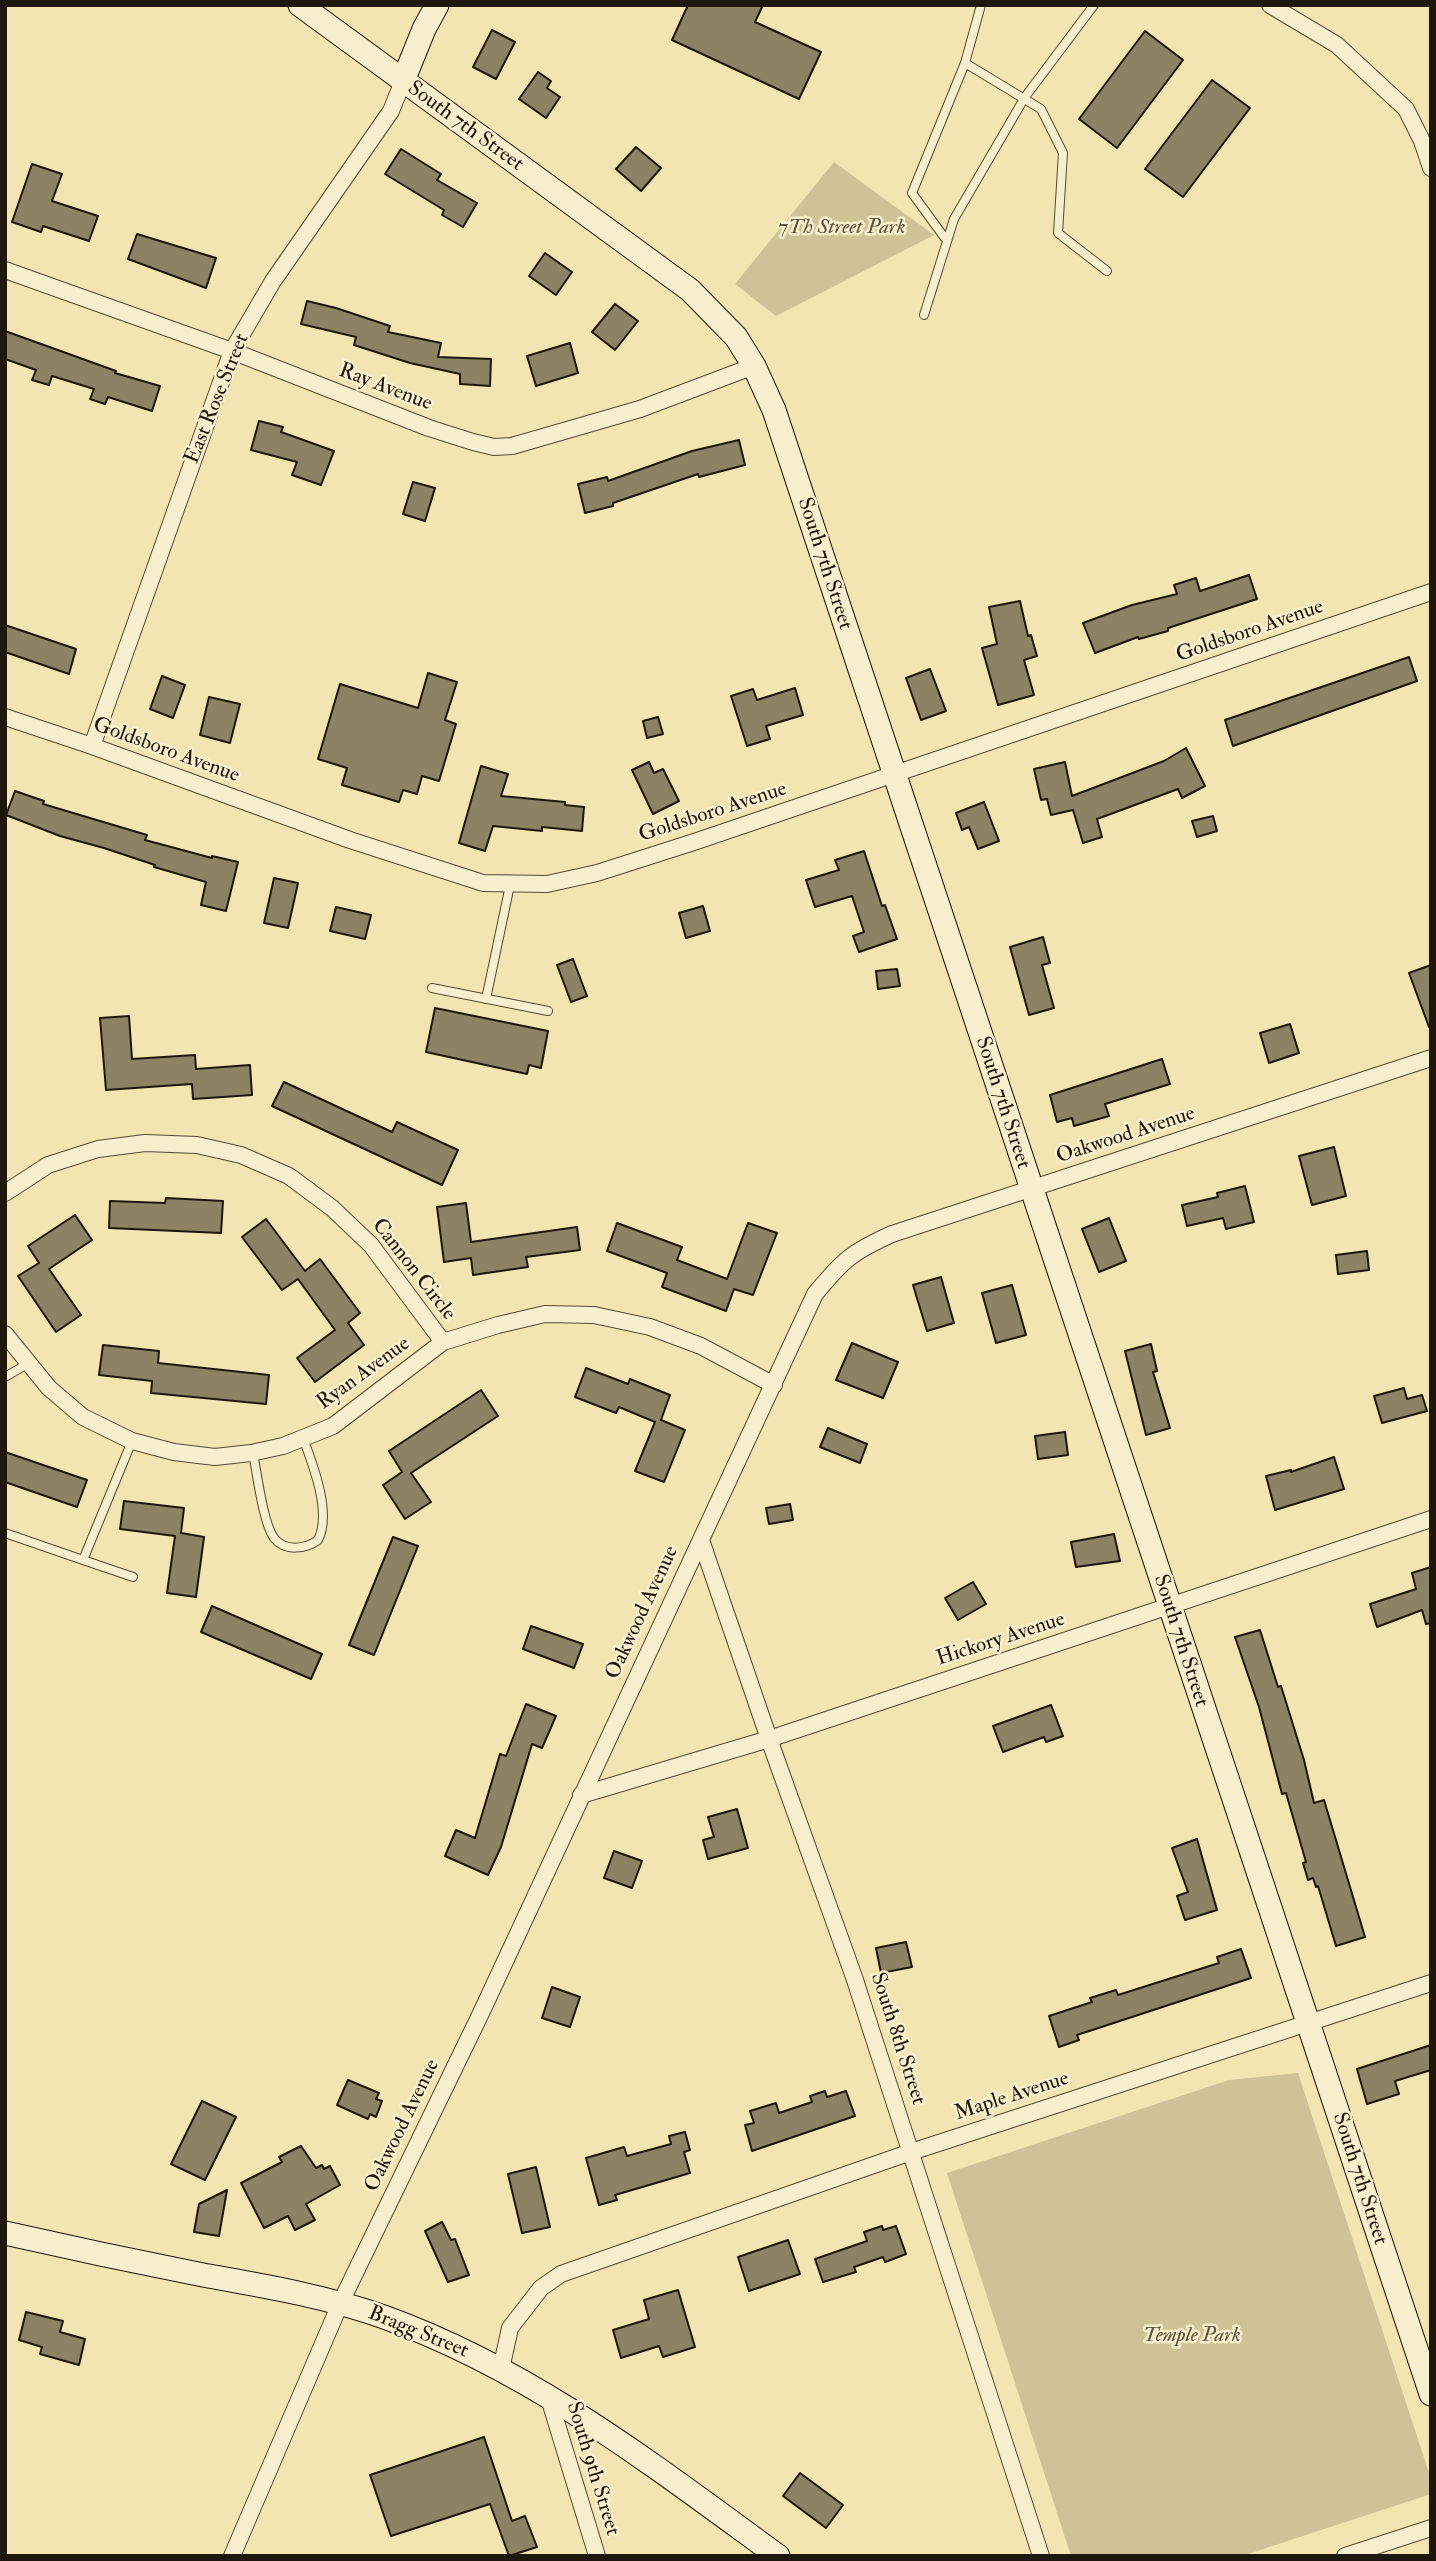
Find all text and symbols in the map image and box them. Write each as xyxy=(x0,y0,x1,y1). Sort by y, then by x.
street label: South 7th Street xyxy=(402,76,528,178)
park label: 7Th Street Park xyxy=(779,215,905,241)
street label: East Rose Street xyxy=(180,330,256,468)
street label: Ray Avenue xyxy=(335,359,435,417)
street label: South 7th Street xyxy=(791,495,857,633)
street label: Goldsboro Avenue xyxy=(1173,595,1327,669)
street label: Goldsboro Avenue xyxy=(89,713,243,789)
street label: Goldsboro Avenue xyxy=(636,777,790,849)
street label: South 7th Street xyxy=(969,1034,1035,1172)
street label: Oakwood Avenue xyxy=(1054,1102,1198,1170)
street label: Cannon Circle xyxy=(366,1214,460,1326)
street label: Ryan Avenue xyxy=(313,1332,415,1416)
street label: Oakwood Avenue xyxy=(601,1542,685,1684)
street label: South 7th Street xyxy=(1147,1572,1213,1710)
street label: Hickory Avenue xyxy=(934,1607,1068,1673)
street label: South 8th Street xyxy=(864,1970,930,2108)
street label: Oakwood Avenue xyxy=(360,2056,446,2196)
street label: Maple Avenue xyxy=(952,2067,1072,2127)
street label: South 7th Street xyxy=(1326,2110,1392,2248)
street label: Bragg Street xyxy=(364,2301,472,2365)
park label: Temple Park xyxy=(1143,2323,1241,2349)
street label: South 9th Street xyxy=(560,2399,624,2539)

